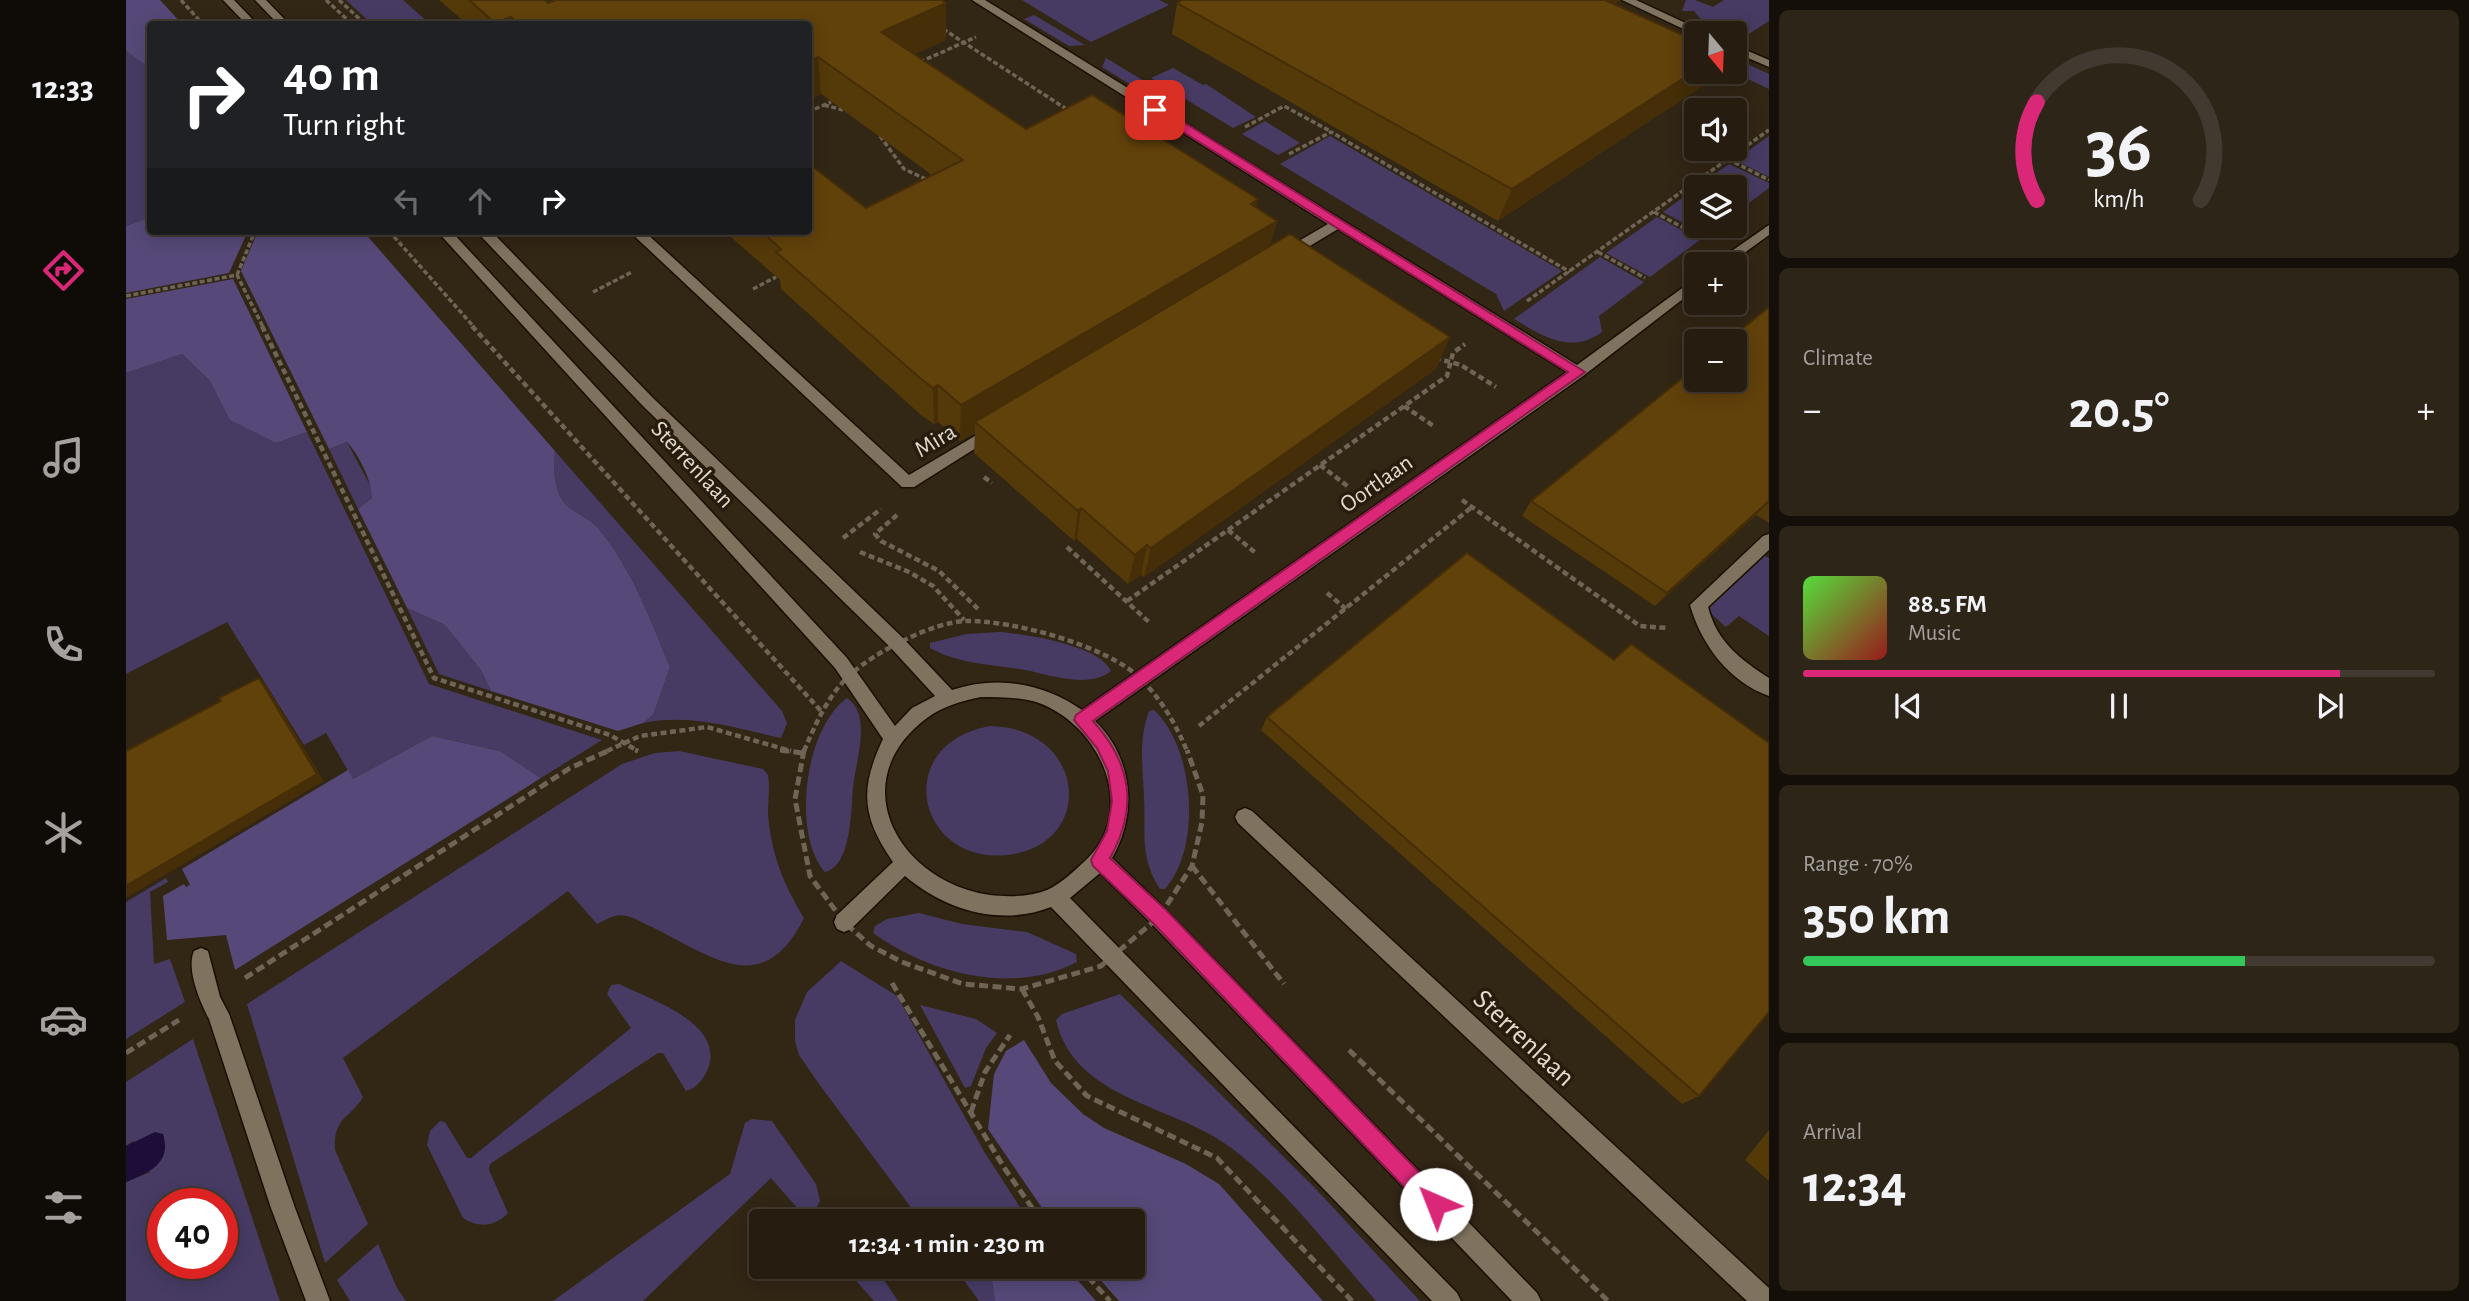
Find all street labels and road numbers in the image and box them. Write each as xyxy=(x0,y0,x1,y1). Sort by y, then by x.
street label: Sterrenlaan xyxy=(646,417,738,513)
street label: Mira xyxy=(911,419,960,462)
street label: Oortlaan xyxy=(1336,450,1417,517)
street label: Sterrenlaan xyxy=(1468,985,1580,1092)

